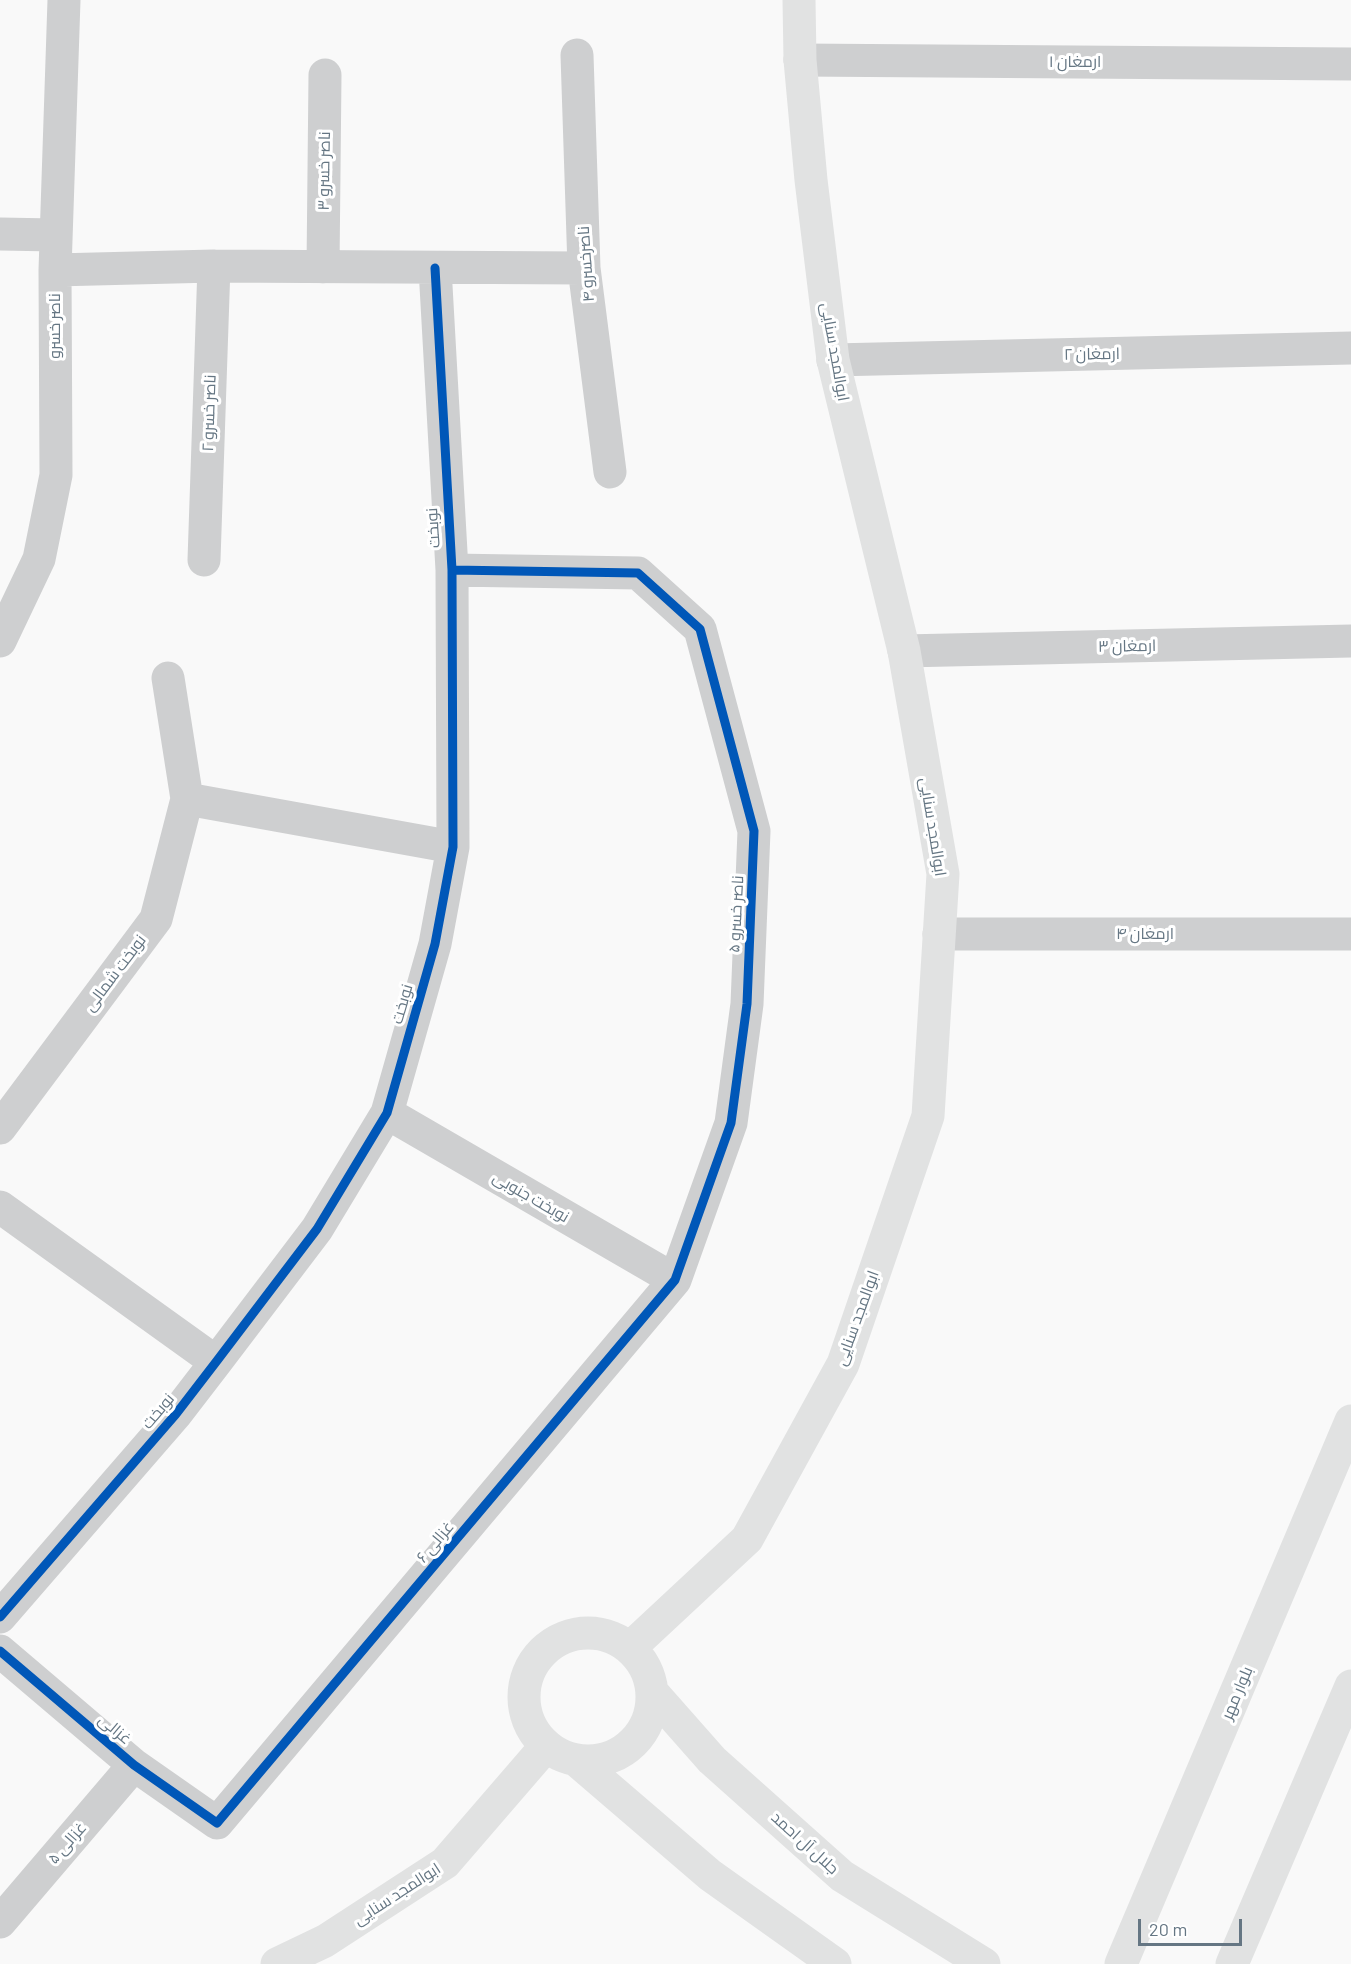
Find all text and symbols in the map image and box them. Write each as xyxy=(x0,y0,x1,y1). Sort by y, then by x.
street label: ارمغان ۱ xyxy=(1049,52,1101,72)
street label: ناصر خسرو ۳ xyxy=(314,131,334,211)
street label: ناصرخسرو ۴ xyxy=(574,225,598,303)
street label: ناصر خسرو xyxy=(45,293,65,359)
street label: ابوالمجد سنایی xyxy=(817,301,853,403)
street label: ارمغان ۲ xyxy=(1064,344,1120,364)
street label: ناصر خسرو ۲ xyxy=(198,374,220,452)
street label: نوبخت xyxy=(422,507,444,549)
street label: ارمغان ۳ xyxy=(1098,636,1156,656)
street label: ابوالمجد سنایی xyxy=(916,776,950,878)
street label: ناصر خسرو ۵ xyxy=(724,875,748,953)
street label: ارمغان ۴ xyxy=(1116,924,1174,944)
street label: نوبخت شمالی xyxy=(80,931,150,1015)
street label: نوبخت xyxy=(387,982,417,1026)
street label: نوبخت جنوبی xyxy=(489,1167,573,1227)
street label: ابوالمجد سنایی xyxy=(831,1268,883,1368)
street label: نوبخت xyxy=(138,1389,178,1433)
street label: غزالی ۶ xyxy=(412,1517,458,1567)
street label: بلوار مهر xyxy=(1217,1664,1257,1722)
street label: غزالی xyxy=(95,1710,135,1748)
street label: جلال آل احمد xyxy=(767,1808,843,1878)
street label: غزالی ۵ xyxy=(44,1818,90,1868)
street label: ابوالمجد سنایی xyxy=(350,1859,444,1929)
scale bar xyxy=(1141,1907,1244,1945)
text: 20 m xyxy=(1149,1918,1187,1940)

